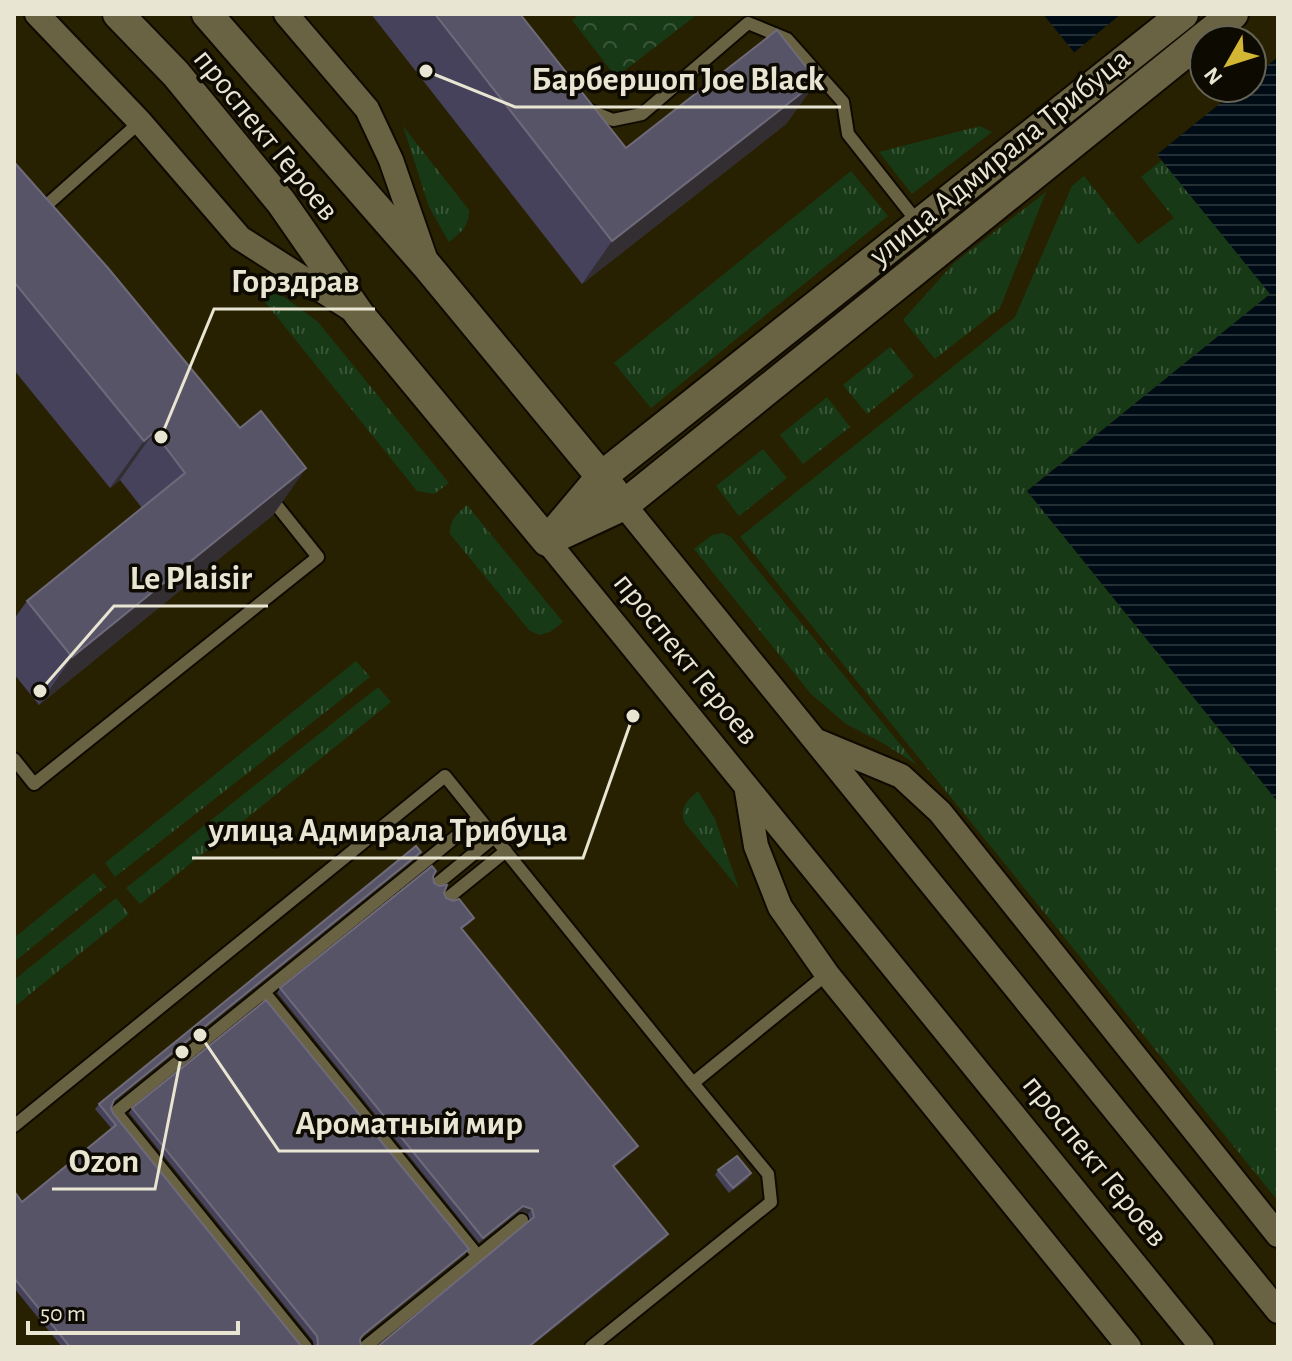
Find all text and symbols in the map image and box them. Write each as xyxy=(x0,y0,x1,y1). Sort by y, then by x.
north arrow xyxy=(1188,24,1268,104)
street label: улица Адмирала Трибуца xyxy=(863,42,1136,272)
street label: проспект Героев xyxy=(188,43,345,227)
callout: Барбершоп Joe Black xyxy=(515,49,841,107)
text: Барбершоп Joe Black xyxy=(531,63,825,97)
text: N xyxy=(1200,63,1227,89)
callout: Горздрав xyxy=(214,251,375,309)
text: Горздрав xyxy=(231,265,359,299)
callout: Le Plaisir xyxy=(114,548,268,606)
text: Le Plaisir xyxy=(130,562,252,596)
street label: проспект Героев xyxy=(608,567,765,751)
callout: улица Адмирала Трибуца xyxy=(192,800,583,858)
text: улица Адмирала Трибуца xyxy=(207,814,568,848)
street label: проспект Героев xyxy=(1017,1069,1174,1253)
callout: Ароматный мир xyxy=(279,1093,539,1151)
text: Ароматный мир xyxy=(295,1107,523,1141)
callout: Ozon xyxy=(52,1131,155,1189)
text: Ozon xyxy=(69,1145,139,1179)
scale bar xyxy=(28,1285,238,1335)
text: 50 m xyxy=(40,1302,86,1326)

